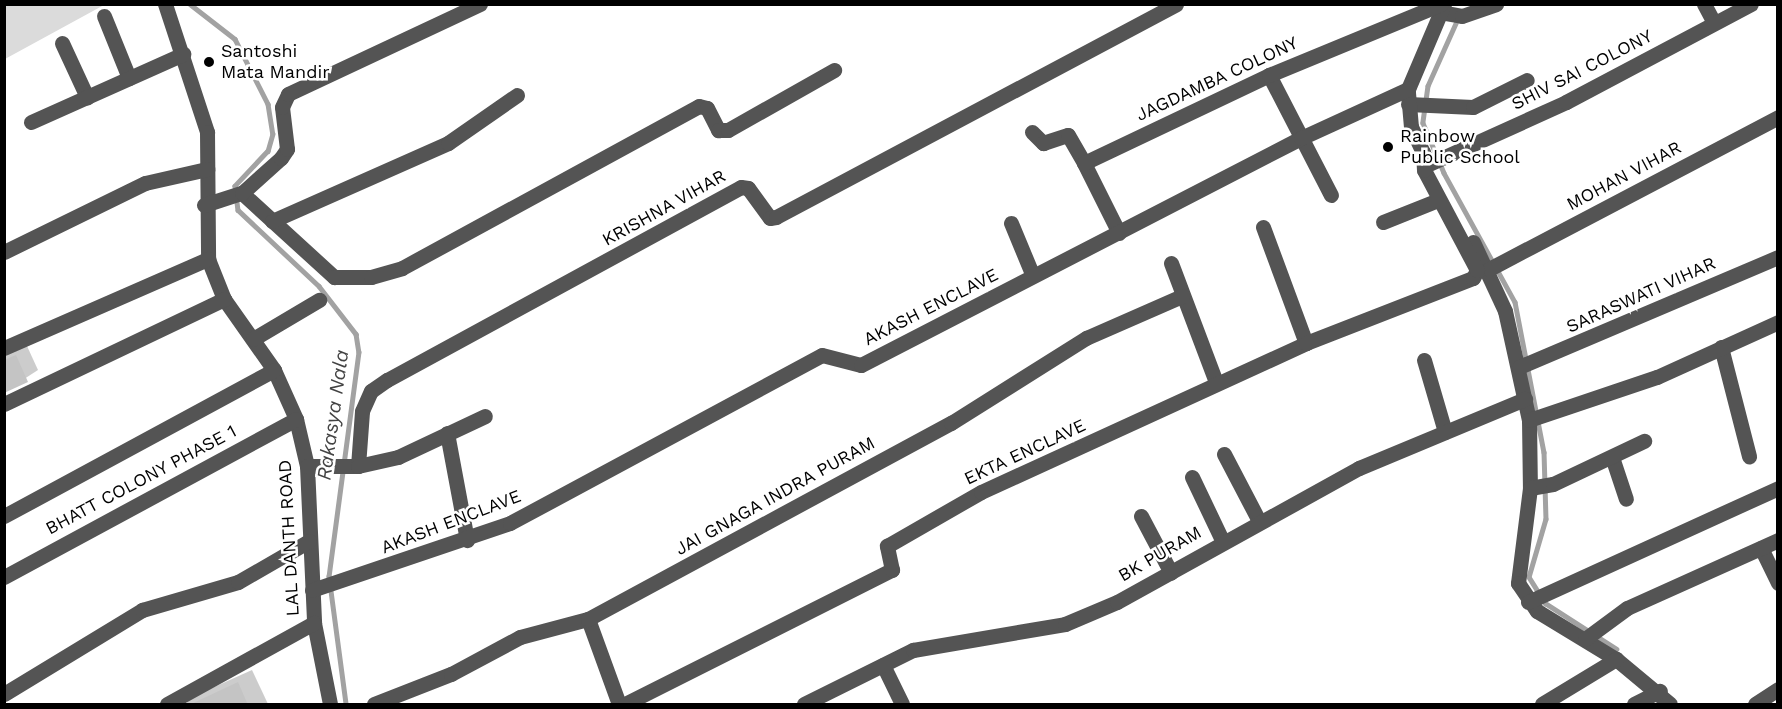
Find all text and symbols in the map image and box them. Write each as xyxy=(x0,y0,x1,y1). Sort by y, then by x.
street label: SHIV SAI COLONY xyxy=(1508,25,1656,115)
street label: JAGDAMBA COLONY xyxy=(1132,32,1302,126)
place label: Santoshi Mata Mandir xyxy=(221,41,330,84)
marker: Santoshi Mata Mandir xyxy=(202,55,216,69)
place label: Rainbow Public School xyxy=(1400,126,1520,168)
street label: MOHAN VIHAR xyxy=(1563,137,1685,215)
marker: Rainbow Public School xyxy=(1381,140,1395,154)
street label: KRISHNA VIHAR xyxy=(598,165,730,251)
street label: SARASWATI VIHAR xyxy=(1563,252,1719,338)
street label: AKASH ENCLAVE xyxy=(860,264,1002,350)
water label: Rakasya Nala xyxy=(312,348,354,482)
street label: EKTA ENCLAVE xyxy=(960,414,1090,490)
street label: BHATT COLONY PHASE 1 xyxy=(41,420,241,540)
street label: JAI GNAGA INDRA PURAM xyxy=(671,432,879,560)
street label: LAL DANTH ROAD xyxy=(274,459,304,617)
street label: AKASH ENCLAVE xyxy=(378,485,524,559)
street label: BK PURAM xyxy=(1114,521,1206,587)

